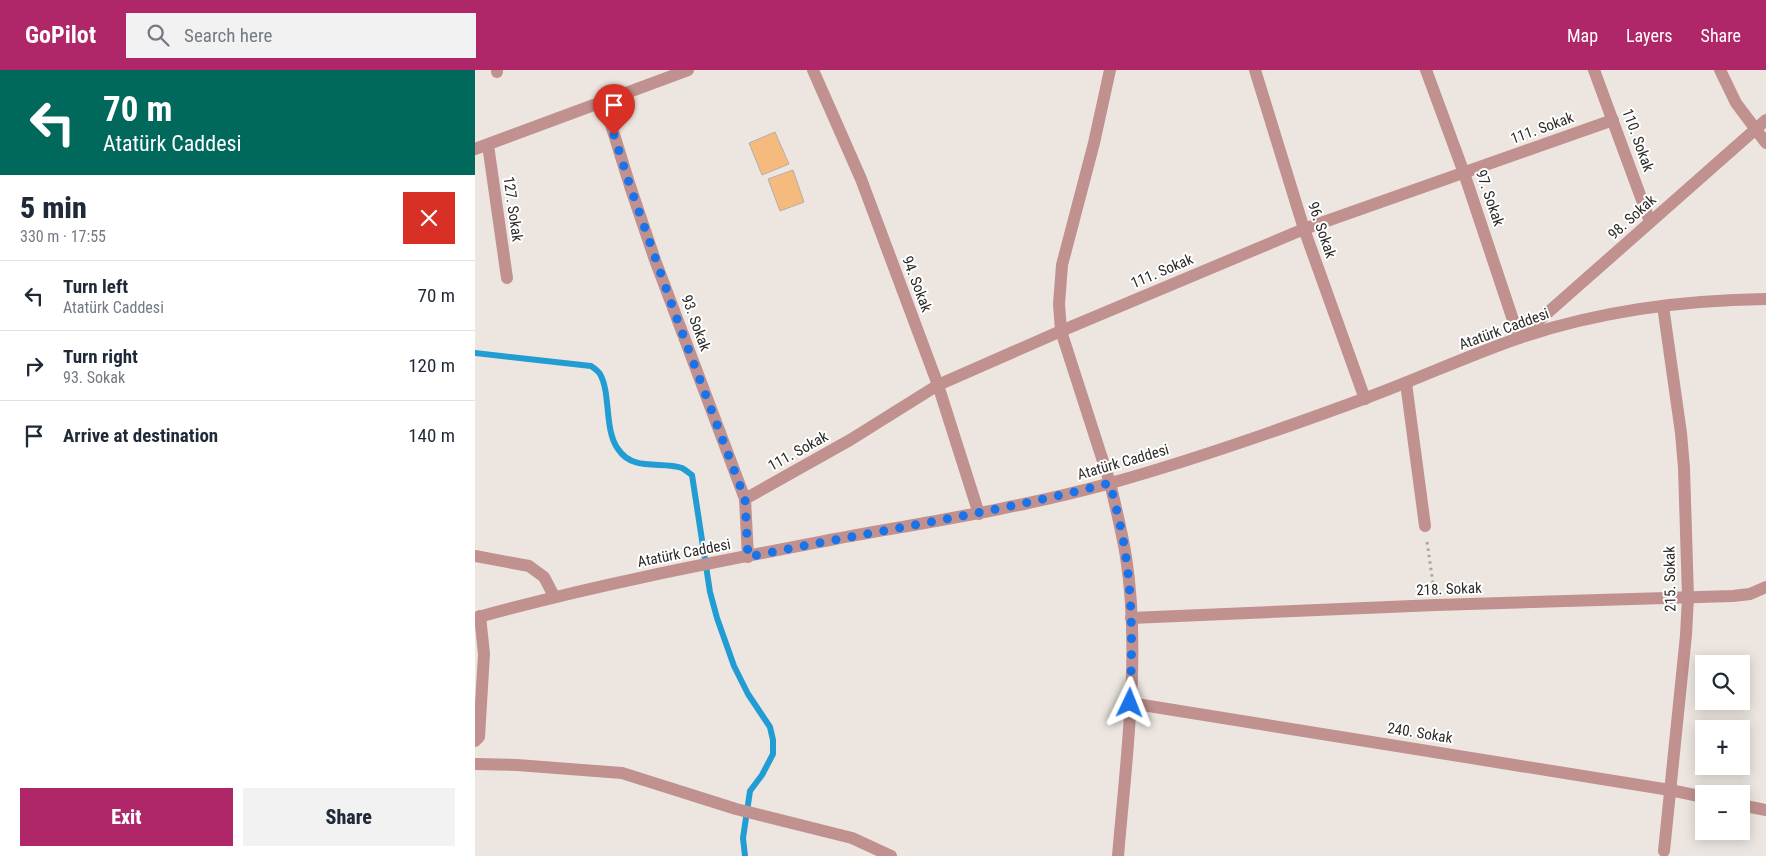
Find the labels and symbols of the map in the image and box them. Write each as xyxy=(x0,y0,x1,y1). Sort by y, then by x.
pin xyxy=(593,84,635,135)
street label: 110. Sokak xyxy=(1618,106,1658,174)
street label: 111. Sokak xyxy=(1508,108,1576,148)
street label: 97. Sokak xyxy=(1472,168,1508,229)
street label: 127. Sokak xyxy=(500,175,527,243)
street label: 98. Sokak xyxy=(1604,191,1660,243)
street label: 96. Sokak xyxy=(1304,200,1340,261)
street label: 111. Sokak xyxy=(1128,250,1196,292)
street label: 94. Sokak xyxy=(898,254,936,315)
street label: 93. Sokak xyxy=(678,293,714,354)
street label: Atatürk Caddesi xyxy=(1457,304,1551,354)
street label: 111. Sokak xyxy=(765,427,831,475)
street label: Atatürk Caddesi xyxy=(1075,440,1171,484)
street label: Atatürk Caddesi xyxy=(636,535,732,571)
street label: 215. Sokak xyxy=(1660,546,1680,612)
street label: 218. Sokak xyxy=(1416,579,1482,599)
position arrow xyxy=(1103,676,1155,728)
street label: 240. Sokak xyxy=(1386,719,1454,747)

